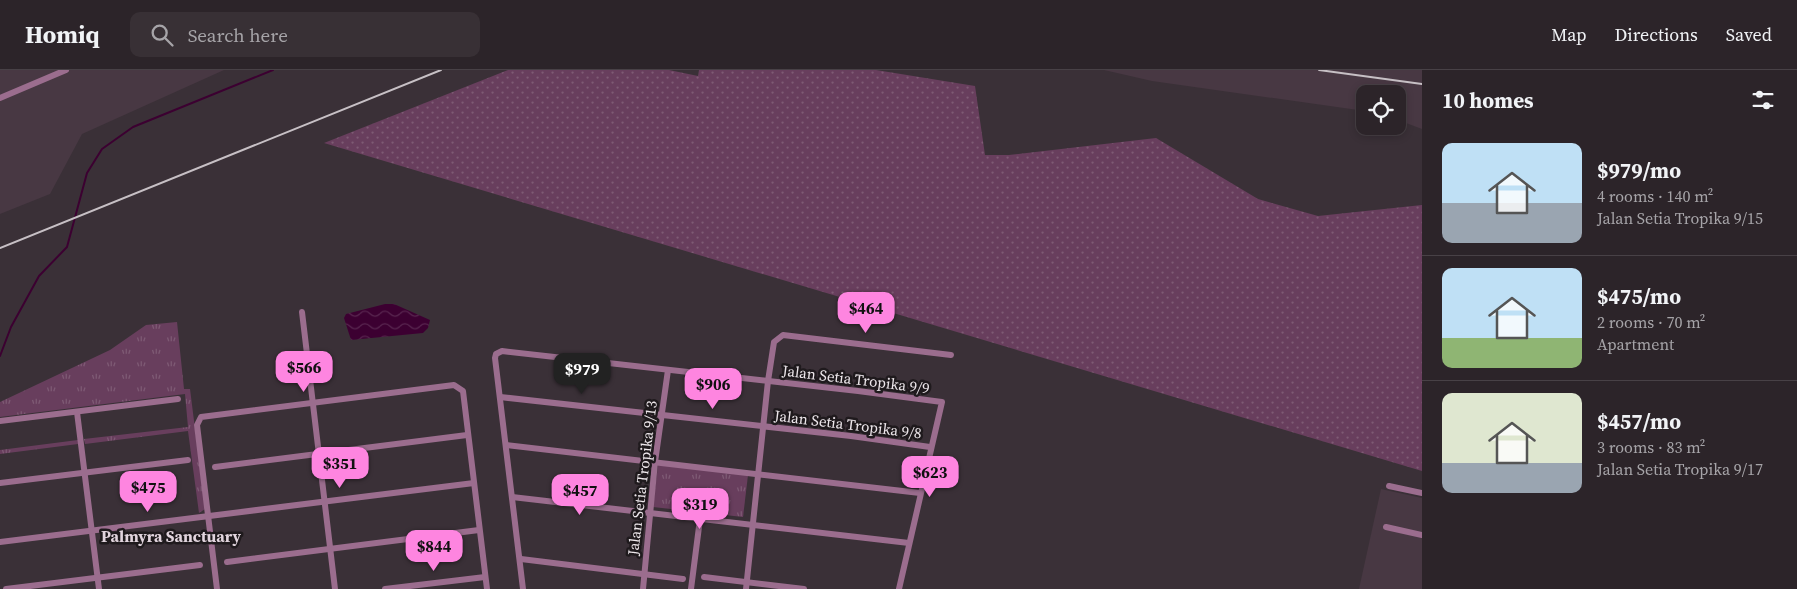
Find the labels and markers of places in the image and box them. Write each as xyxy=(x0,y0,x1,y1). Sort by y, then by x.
pin: $464 xyxy=(836,292,896,334)
pin: $566 xyxy=(274,350,334,393)
pin: $979 xyxy=(552,352,612,395)
pin: $906 xyxy=(683,368,743,410)
pin: $351 xyxy=(310,446,370,489)
pin: $623 xyxy=(900,456,960,498)
pin: $475 xyxy=(118,470,178,513)
pin: $457 xyxy=(550,474,610,516)
pin: $319 xyxy=(670,488,730,530)
pin: $844 xyxy=(404,530,464,572)

